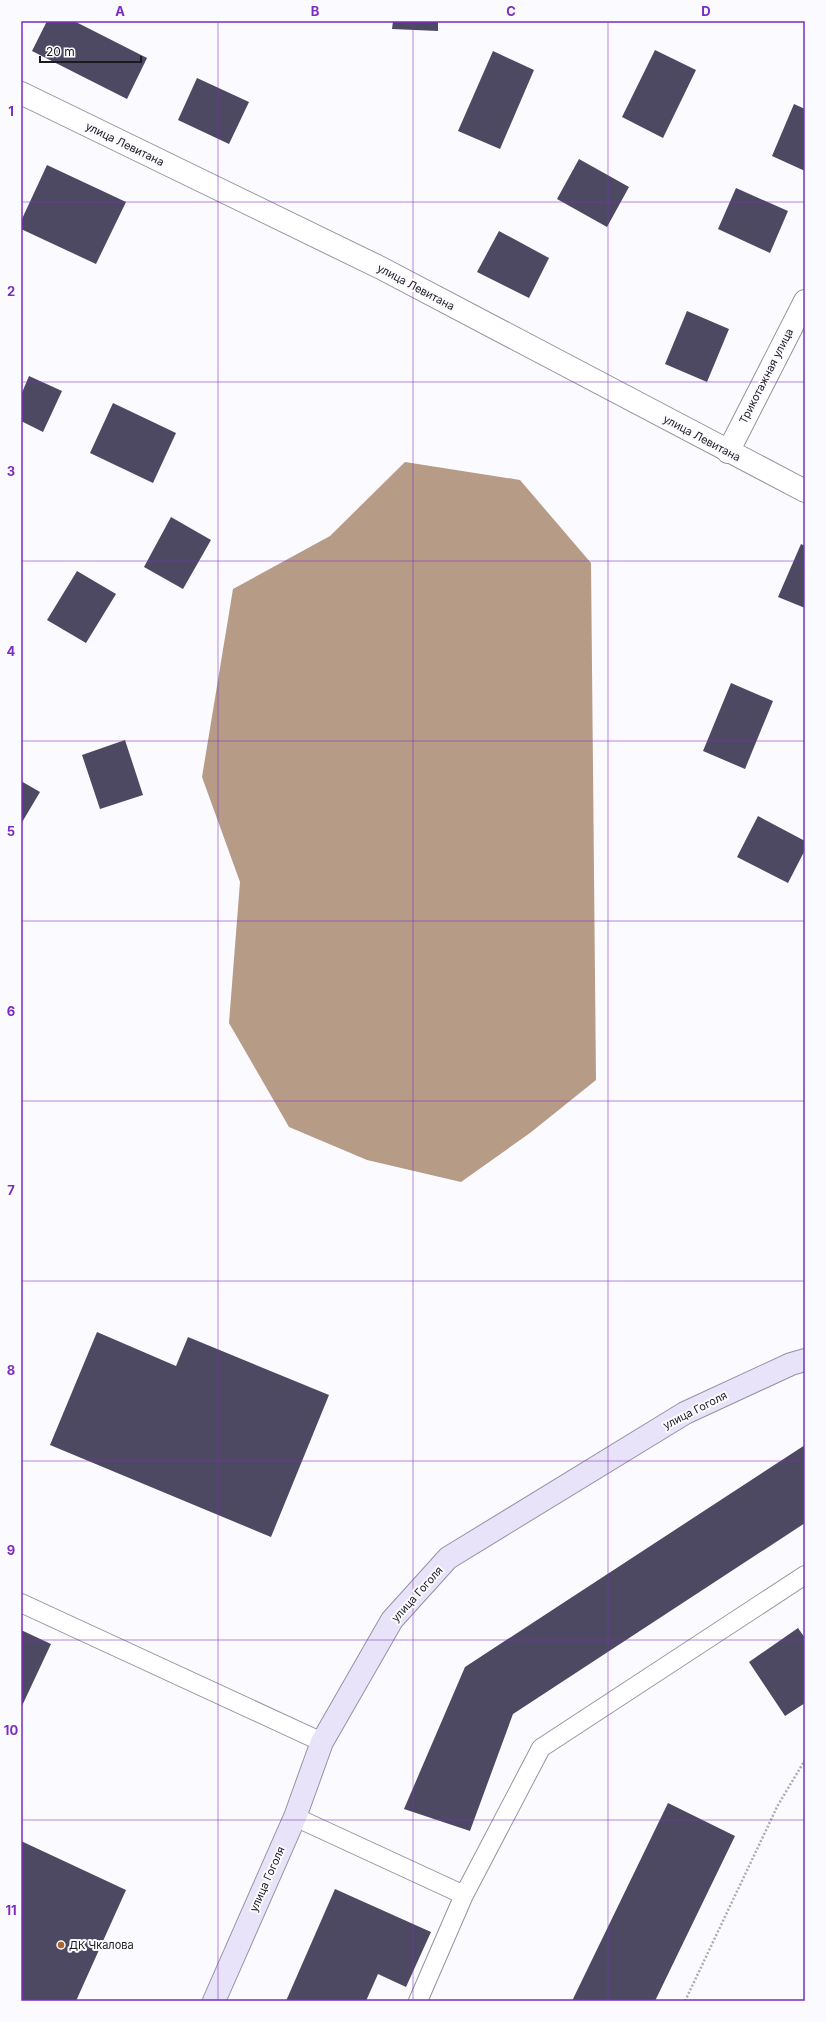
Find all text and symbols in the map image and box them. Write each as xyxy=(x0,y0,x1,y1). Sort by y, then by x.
text: A xyxy=(115,3,125,19)
text: B xyxy=(311,3,320,19)
text: C xyxy=(506,3,516,19)
text: D xyxy=(701,3,711,19)
scale bar xyxy=(40,38,141,64)
text: 20 m xyxy=(46,44,75,59)
text: 1 xyxy=(8,103,14,119)
street label: улица Левитана xyxy=(83,119,167,169)
street label: улица Левитана xyxy=(375,261,457,313)
text: 2 xyxy=(7,283,15,299)
street label: Трикотажная улица xyxy=(736,326,796,426)
street label: улица Левитана xyxy=(661,412,743,464)
text: 3 xyxy=(7,463,15,479)
text: 4 xyxy=(7,643,16,659)
text: 5 xyxy=(7,823,15,839)
text: 6 xyxy=(7,1003,15,1019)
text: 7 xyxy=(7,1182,15,1198)
text: 8 xyxy=(7,1362,15,1378)
street label: улица Гоголя xyxy=(661,1388,729,1432)
text: 9 xyxy=(7,1542,15,1558)
street label: улица Гоголя xyxy=(388,1563,446,1625)
text: 10 xyxy=(4,1722,18,1738)
street label: улица Гоголя xyxy=(246,1844,288,1914)
text: 11 xyxy=(5,1902,17,1918)
place label: ДК Чкалова xyxy=(69,1938,134,1952)
marker: ДК Чкалова xyxy=(56,1940,66,1950)

